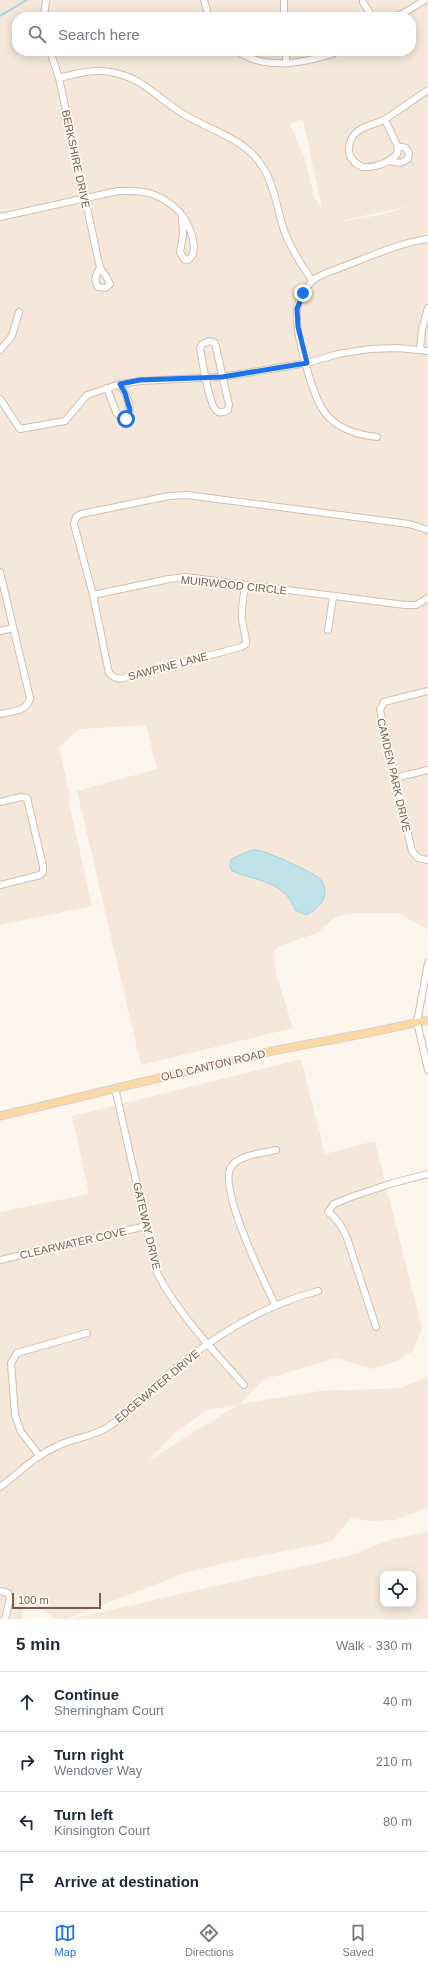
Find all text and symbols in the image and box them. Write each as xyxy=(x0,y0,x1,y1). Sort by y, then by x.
search box xyxy=(12,12,416,56)
icon: search xyxy=(26,23,48,45)
text: Search here xyxy=(58,26,140,43)
street label: BERKSHIRE DRIVE xyxy=(60,109,92,209)
route end xyxy=(294,284,312,302)
route start xyxy=(117,410,135,428)
street label: MUIRWOOD CIRCLE xyxy=(180,573,288,597)
street label: SAWPINE LANE xyxy=(127,650,209,682)
street label: CAMDEN PARK DRIVE xyxy=(375,717,413,833)
street label: OLD CANTON ROAD xyxy=(160,1047,266,1083)
street label: GATEWAY DRIVE xyxy=(131,1181,163,1271)
street label: CLEARWATER COVE xyxy=(18,1225,128,1261)
street label: EDGEWATER DRIVE xyxy=(112,1347,202,1425)
map controls xyxy=(380,1571,416,1607)
button: locate xyxy=(380,1571,416,1607)
scale bar xyxy=(12,1591,101,1610)
text: 100 m xyxy=(18,1594,49,1606)
text: 5 min xyxy=(16,1635,60,1654)
text: Walk · 330 m xyxy=(336,1638,412,1653)
text: Continue xyxy=(54,1686,119,1703)
icon: ahead xyxy=(16,1691,38,1713)
text: 40 m xyxy=(383,1694,412,1709)
text: Sherringham Court xyxy=(54,1703,164,1718)
text: Turn right xyxy=(54,1746,124,1763)
icon: right xyxy=(16,1751,38,1773)
text: 210 m xyxy=(376,1754,412,1769)
text: Wendover Way xyxy=(54,1763,142,1778)
text: Turn left xyxy=(54,1806,113,1823)
icon: left xyxy=(16,1811,38,1833)
text: 80 m xyxy=(383,1814,412,1829)
text: Kinsington Court xyxy=(54,1823,150,1838)
icon: arrive xyxy=(16,1871,38,1893)
text: Arrive at destination xyxy=(54,1873,199,1890)
tab: Map xyxy=(54,1922,76,1958)
tab: Directions xyxy=(185,1922,234,1958)
tab: Saved xyxy=(342,1922,374,1958)

